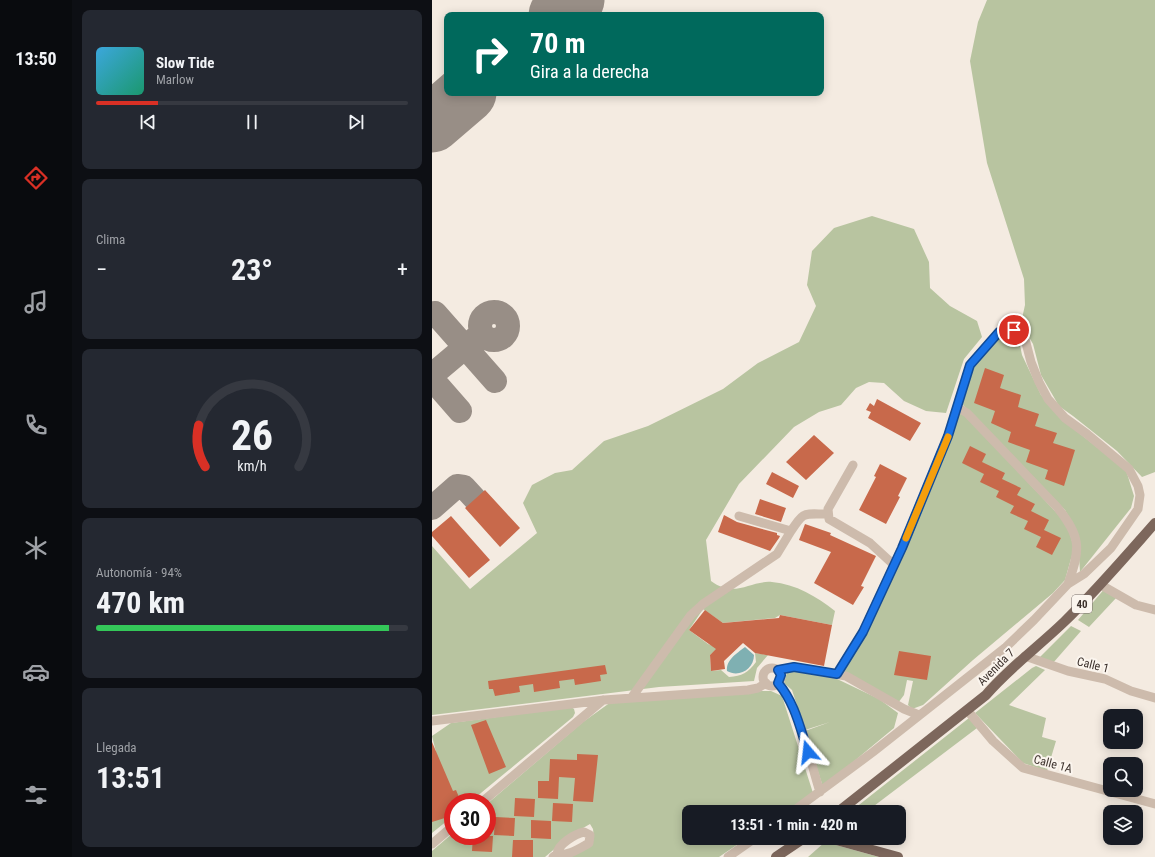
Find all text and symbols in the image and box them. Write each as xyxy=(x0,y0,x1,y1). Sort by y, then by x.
text: 70 m xyxy=(530,27,586,60)
icon: right xyxy=(464,28,516,80)
text: 13:50 xyxy=(15,48,57,69)
text: Slow Tide xyxy=(156,54,214,72)
text: Gira a la derecha xyxy=(530,61,649,82)
text: Marlow xyxy=(156,72,194,87)
icon: previous xyxy=(137,111,159,133)
icon: pause xyxy=(241,111,263,133)
icon: next xyxy=(345,111,367,133)
icon: directions xyxy=(22,164,50,192)
text: Clima xyxy=(96,232,125,247)
text: 23° xyxy=(231,252,273,287)
text: − xyxy=(96,257,107,282)
text: + xyxy=(397,257,408,282)
icon: music xyxy=(22,288,50,316)
pin xyxy=(997,313,1031,347)
icon: arrive xyxy=(1003,319,1025,341)
text: 26 xyxy=(231,410,273,459)
icon: phone xyxy=(22,411,50,439)
text: km/h xyxy=(237,457,267,473)
icon: climate xyxy=(22,534,50,562)
text: Autonomía · 94% xyxy=(96,565,182,580)
text: 470 km xyxy=(96,585,185,620)
road number: 40 xyxy=(1072,595,1092,613)
street label: Avenida 7 xyxy=(975,646,1017,688)
street label: Calle 1 xyxy=(1076,654,1110,676)
icon: car xyxy=(22,658,50,686)
map controls xyxy=(1103,709,1143,845)
button: sound xyxy=(1103,709,1143,749)
position arrow xyxy=(787,731,829,773)
text: Llegada xyxy=(96,740,137,755)
street label: Calle 1A xyxy=(1032,752,1074,776)
button: search xyxy=(1103,757,1143,797)
text: 13:51 xyxy=(96,760,165,795)
icon: filters xyxy=(22,781,50,809)
speed limit sign: 30 xyxy=(444,793,496,845)
button: layers xyxy=(1103,805,1143,845)
text: 13:51 · 1 min · 420 m xyxy=(730,816,858,834)

